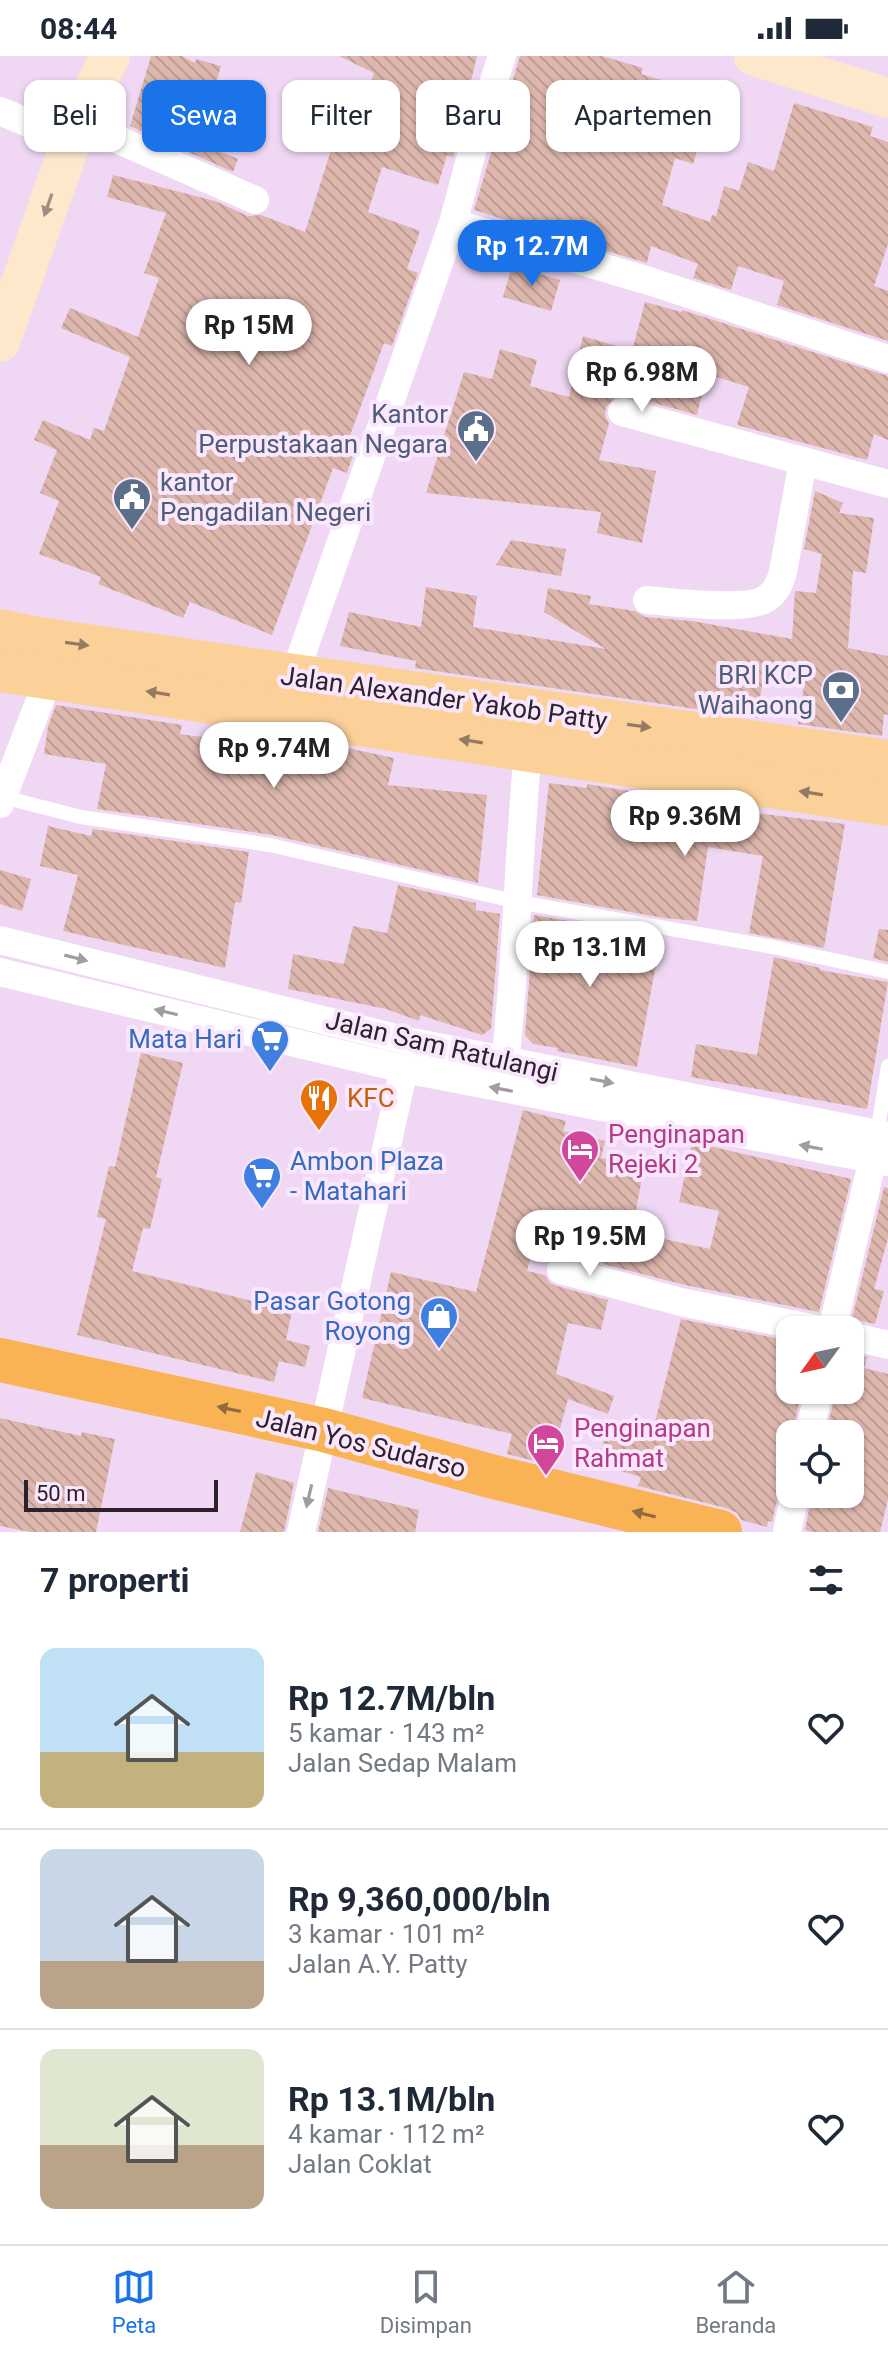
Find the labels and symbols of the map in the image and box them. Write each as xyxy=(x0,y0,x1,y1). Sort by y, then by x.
one-way arrow xyxy=(42,194,54,218)
pin: Rp 12.7M xyxy=(449,220,615,288)
pin: Rp 15M xyxy=(184,299,314,367)
pin: Rp 6.98M xyxy=(559,346,725,414)
place label: Kantor Perpustakaan Negara xyxy=(198,399,448,459)
public building icon: Kantor Perpustakaan Negara xyxy=(455,408,497,463)
place label: kantor Pengadilan Negeri xyxy=(160,467,371,527)
public building icon: kantor Pengadilan Negeri xyxy=(111,476,153,531)
one-way arrow xyxy=(65,638,90,651)
street label: Jalan Alexander Yakob Patty xyxy=(279,660,609,736)
place label: BRI KCP Waihaong xyxy=(698,660,813,720)
bank icon: BRI KCP Waihaong xyxy=(820,669,862,724)
one-way arrow xyxy=(146,686,171,699)
one-way arrow xyxy=(627,720,652,733)
pin: Rp 9.74M xyxy=(191,722,357,790)
one-way arrow xyxy=(458,734,483,747)
one-way arrow xyxy=(798,786,823,798)
pin: Rp 9.36M xyxy=(602,790,768,858)
pin: Rp 13.1M xyxy=(507,921,673,989)
one-way arrow xyxy=(63,953,88,965)
one-way arrow xyxy=(153,1005,178,1017)
street label: Jalan Sam Ratulangi xyxy=(323,1005,561,1087)
supermarket icon: Mata Hari xyxy=(249,1018,291,1073)
place label: Mata Hari xyxy=(128,1024,242,1054)
one-way arrow xyxy=(589,1075,614,1088)
restaurant icon: KFC xyxy=(298,1077,340,1132)
one-way arrow xyxy=(488,1082,513,1095)
place label: KFC xyxy=(347,1083,395,1113)
place label: Penginapan Rejeki 2 xyxy=(608,1119,745,1179)
hotel icon: Penginapan Rejeki 2 xyxy=(559,1128,601,1183)
one-way arrow xyxy=(799,1141,824,1153)
place label: Ambon Plaza - Matahari xyxy=(290,1146,444,1206)
supermarket icon: Ambon Plaza - Matahari xyxy=(241,1155,283,1210)
pin: Rp 19.5M xyxy=(507,1210,673,1278)
place label: Pasar Gotong Royong xyxy=(253,1286,411,1346)
shop icon: Pasar Gotong Royong xyxy=(418,1295,460,1350)
north arrow xyxy=(776,1316,864,1404)
one-way arrow xyxy=(217,1402,242,1415)
street label: Jalan Yos Sudarso xyxy=(253,1402,469,1484)
place label: Penginapan Rahmat xyxy=(574,1413,711,1473)
hotel icon: Penginapan Rahmat xyxy=(525,1422,567,1477)
scale bar xyxy=(24,1476,218,1512)
one-way arrow xyxy=(302,1484,315,1509)
one-way arrow xyxy=(632,1507,657,1519)

